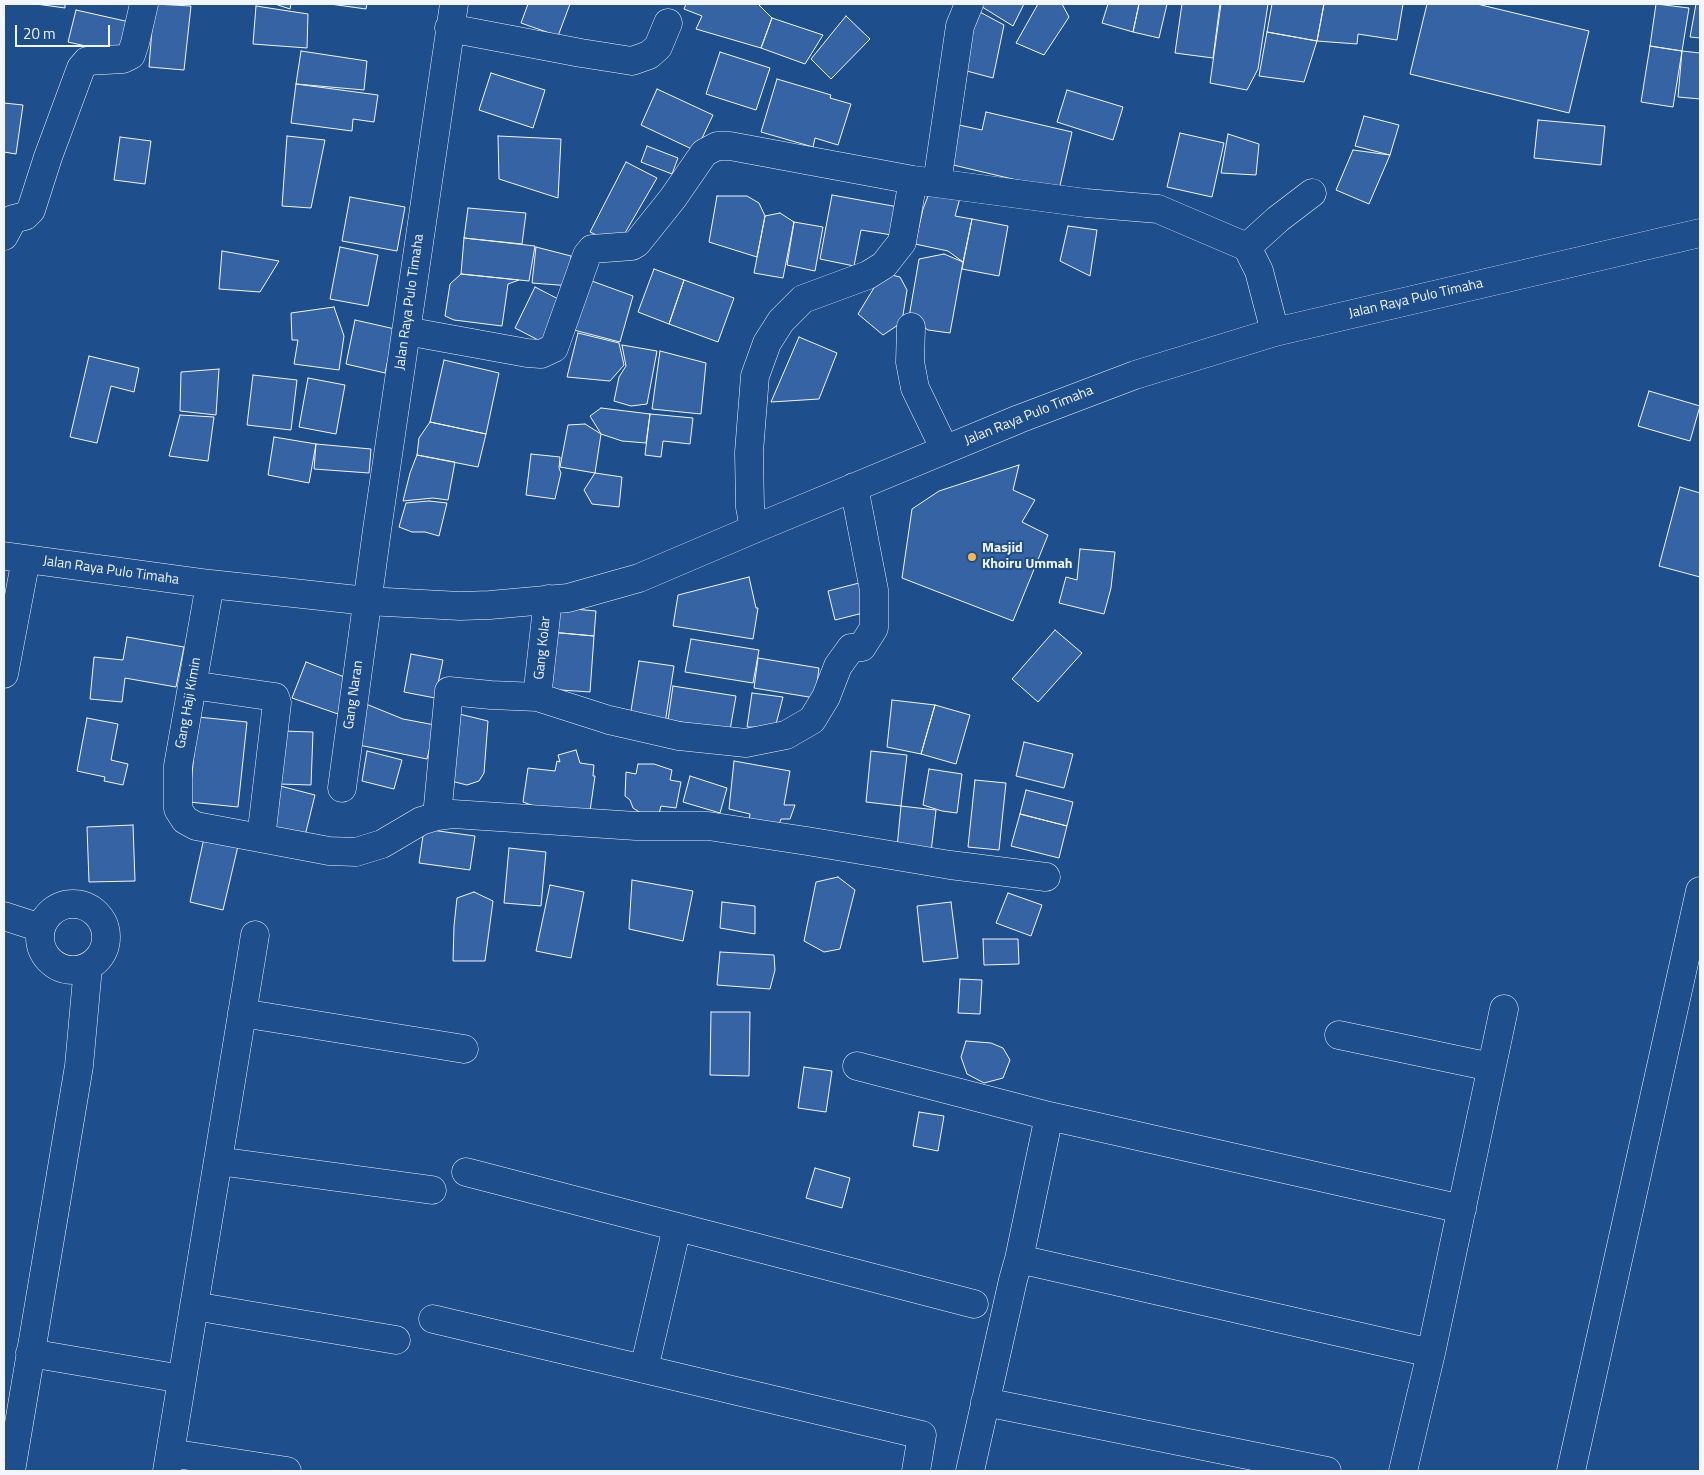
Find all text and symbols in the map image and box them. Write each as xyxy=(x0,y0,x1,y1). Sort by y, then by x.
scale bar xyxy=(18,15,112,47)
text: 20 m xyxy=(23,22,56,45)
street label: Jalan Raya Pulo Timaha xyxy=(392,233,428,371)
street label: Jalan Raya Pulo Timaha xyxy=(1347,275,1485,323)
street label: Jalan Raya Pulo Timaha xyxy=(962,382,1096,450)
place label: Masjid Khoiru Ummah xyxy=(982,541,1073,574)
marker: Masjid Khoiru Ummah xyxy=(966,551,978,563)
street label: Jalan Raya Pulo Timaha xyxy=(42,553,180,589)
street label: Gang Kolar xyxy=(531,615,555,681)
street label: Gang Haji Kimin xyxy=(173,656,205,750)
street label: Gang Naran xyxy=(341,660,367,730)

